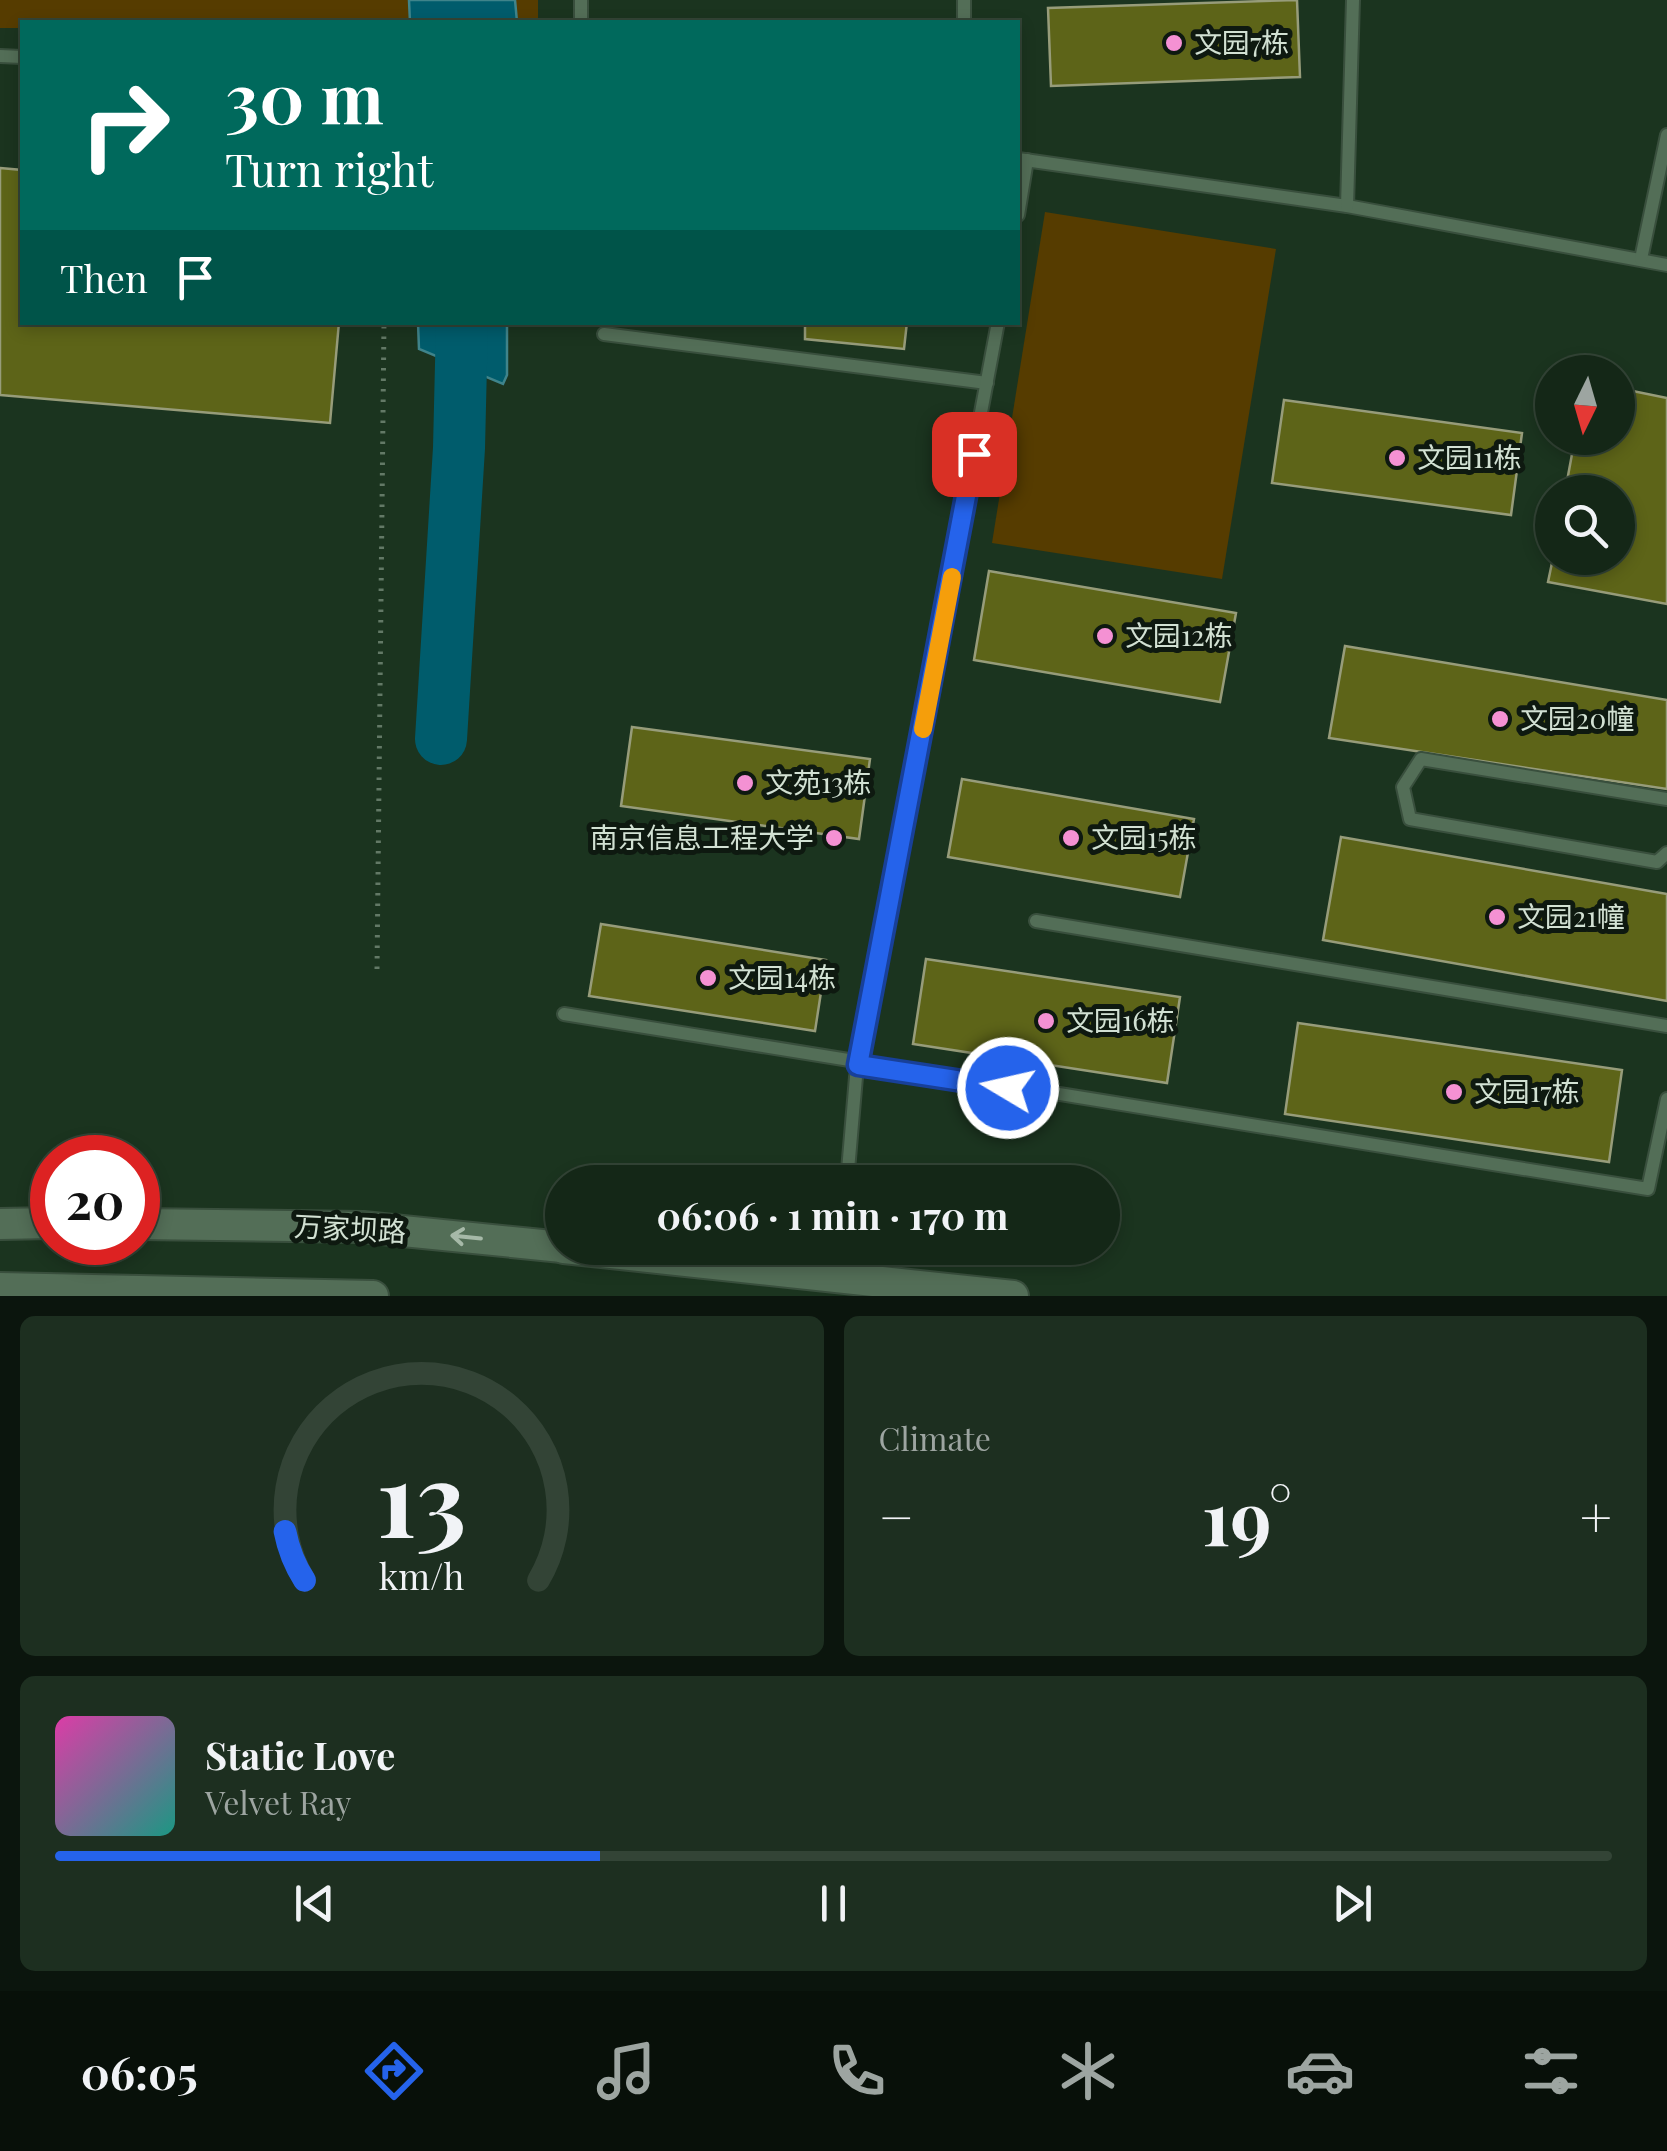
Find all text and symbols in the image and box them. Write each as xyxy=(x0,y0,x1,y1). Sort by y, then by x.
place label: 文园7栋 xyxy=(1194,23,1289,60)
marker: 文园7栋 xyxy=(1163,32,1185,54)
text: 30 m xyxy=(225,48,384,142)
icon: right xyxy=(60,60,190,190)
text: Turn right xyxy=(225,138,433,198)
icon: arrive xyxy=(168,250,223,305)
text: Then xyxy=(60,252,148,303)
north arrow xyxy=(1535,355,1635,455)
map controls xyxy=(1535,355,1635,575)
pin xyxy=(932,412,1017,497)
icon: arrive xyxy=(947,427,1002,482)
place label: 文园11栋 xyxy=(1417,438,1522,475)
marker: 文园11栋 xyxy=(1386,447,1408,469)
button: search xyxy=(1535,475,1635,575)
place label: 文园12栋 xyxy=(1125,616,1233,653)
marker: 文园12栋 xyxy=(1094,625,1116,647)
place label: 文园20幢 xyxy=(1520,699,1634,736)
marker: 文园20幢 xyxy=(1489,708,1511,730)
place label: 文苑13栋 xyxy=(765,763,872,800)
marker: 文苑13栋 xyxy=(734,772,756,794)
place label: 南京信息工程大学 xyxy=(590,818,814,855)
place label: 文园15栋 xyxy=(1091,818,1197,855)
marker: 南京信息工程大学 xyxy=(823,827,845,849)
marker: 文园15栋 xyxy=(1060,827,1082,849)
place label: 文园21幢 xyxy=(1517,897,1625,934)
marker: 文园21幢 xyxy=(1486,906,1508,928)
place label: 文园14栋 xyxy=(728,958,836,995)
marker: 文园14栋 xyxy=(697,967,719,989)
place label: 文园16栋 xyxy=(1066,1001,1175,1038)
marker: 文园16栋 xyxy=(1035,1010,1057,1032)
position arrow xyxy=(956,1036,1060,1140)
place label: 文园17栋 xyxy=(1474,1072,1580,1109)
marker: 文园17栋 xyxy=(1443,1081,1465,1103)
speed limit sign: 20 xyxy=(30,1135,160,1265)
text: 06:06 · 1 min · 170 m xyxy=(657,1189,1008,1240)
street label: 万家坝路 xyxy=(293,1206,407,1249)
one-way arrow xyxy=(450,1228,482,1247)
text: Climate xyxy=(879,1416,991,1459)
text: 13 xyxy=(377,1425,467,1564)
text: 19° xyxy=(1202,1465,1292,1565)
text: − xyxy=(879,1478,914,1552)
text: + xyxy=(1580,1478,1612,1552)
text: km/h xyxy=(379,1551,465,1599)
text: Static Love xyxy=(205,1729,395,1780)
text: Velvet Ray xyxy=(205,1780,352,1823)
icon: previous xyxy=(287,1876,342,1931)
icon: pause xyxy=(806,1876,861,1931)
icon: next xyxy=(1325,1876,1380,1931)
icon: directions xyxy=(359,2036,429,2106)
icon: music xyxy=(591,2036,661,2106)
icon: phone xyxy=(822,2036,892,2106)
icon: climate xyxy=(1053,2036,1123,2106)
icon: car xyxy=(1285,2036,1355,2106)
icon: filters xyxy=(1516,2036,1586,2106)
text: 06:05 xyxy=(81,2041,198,2101)

